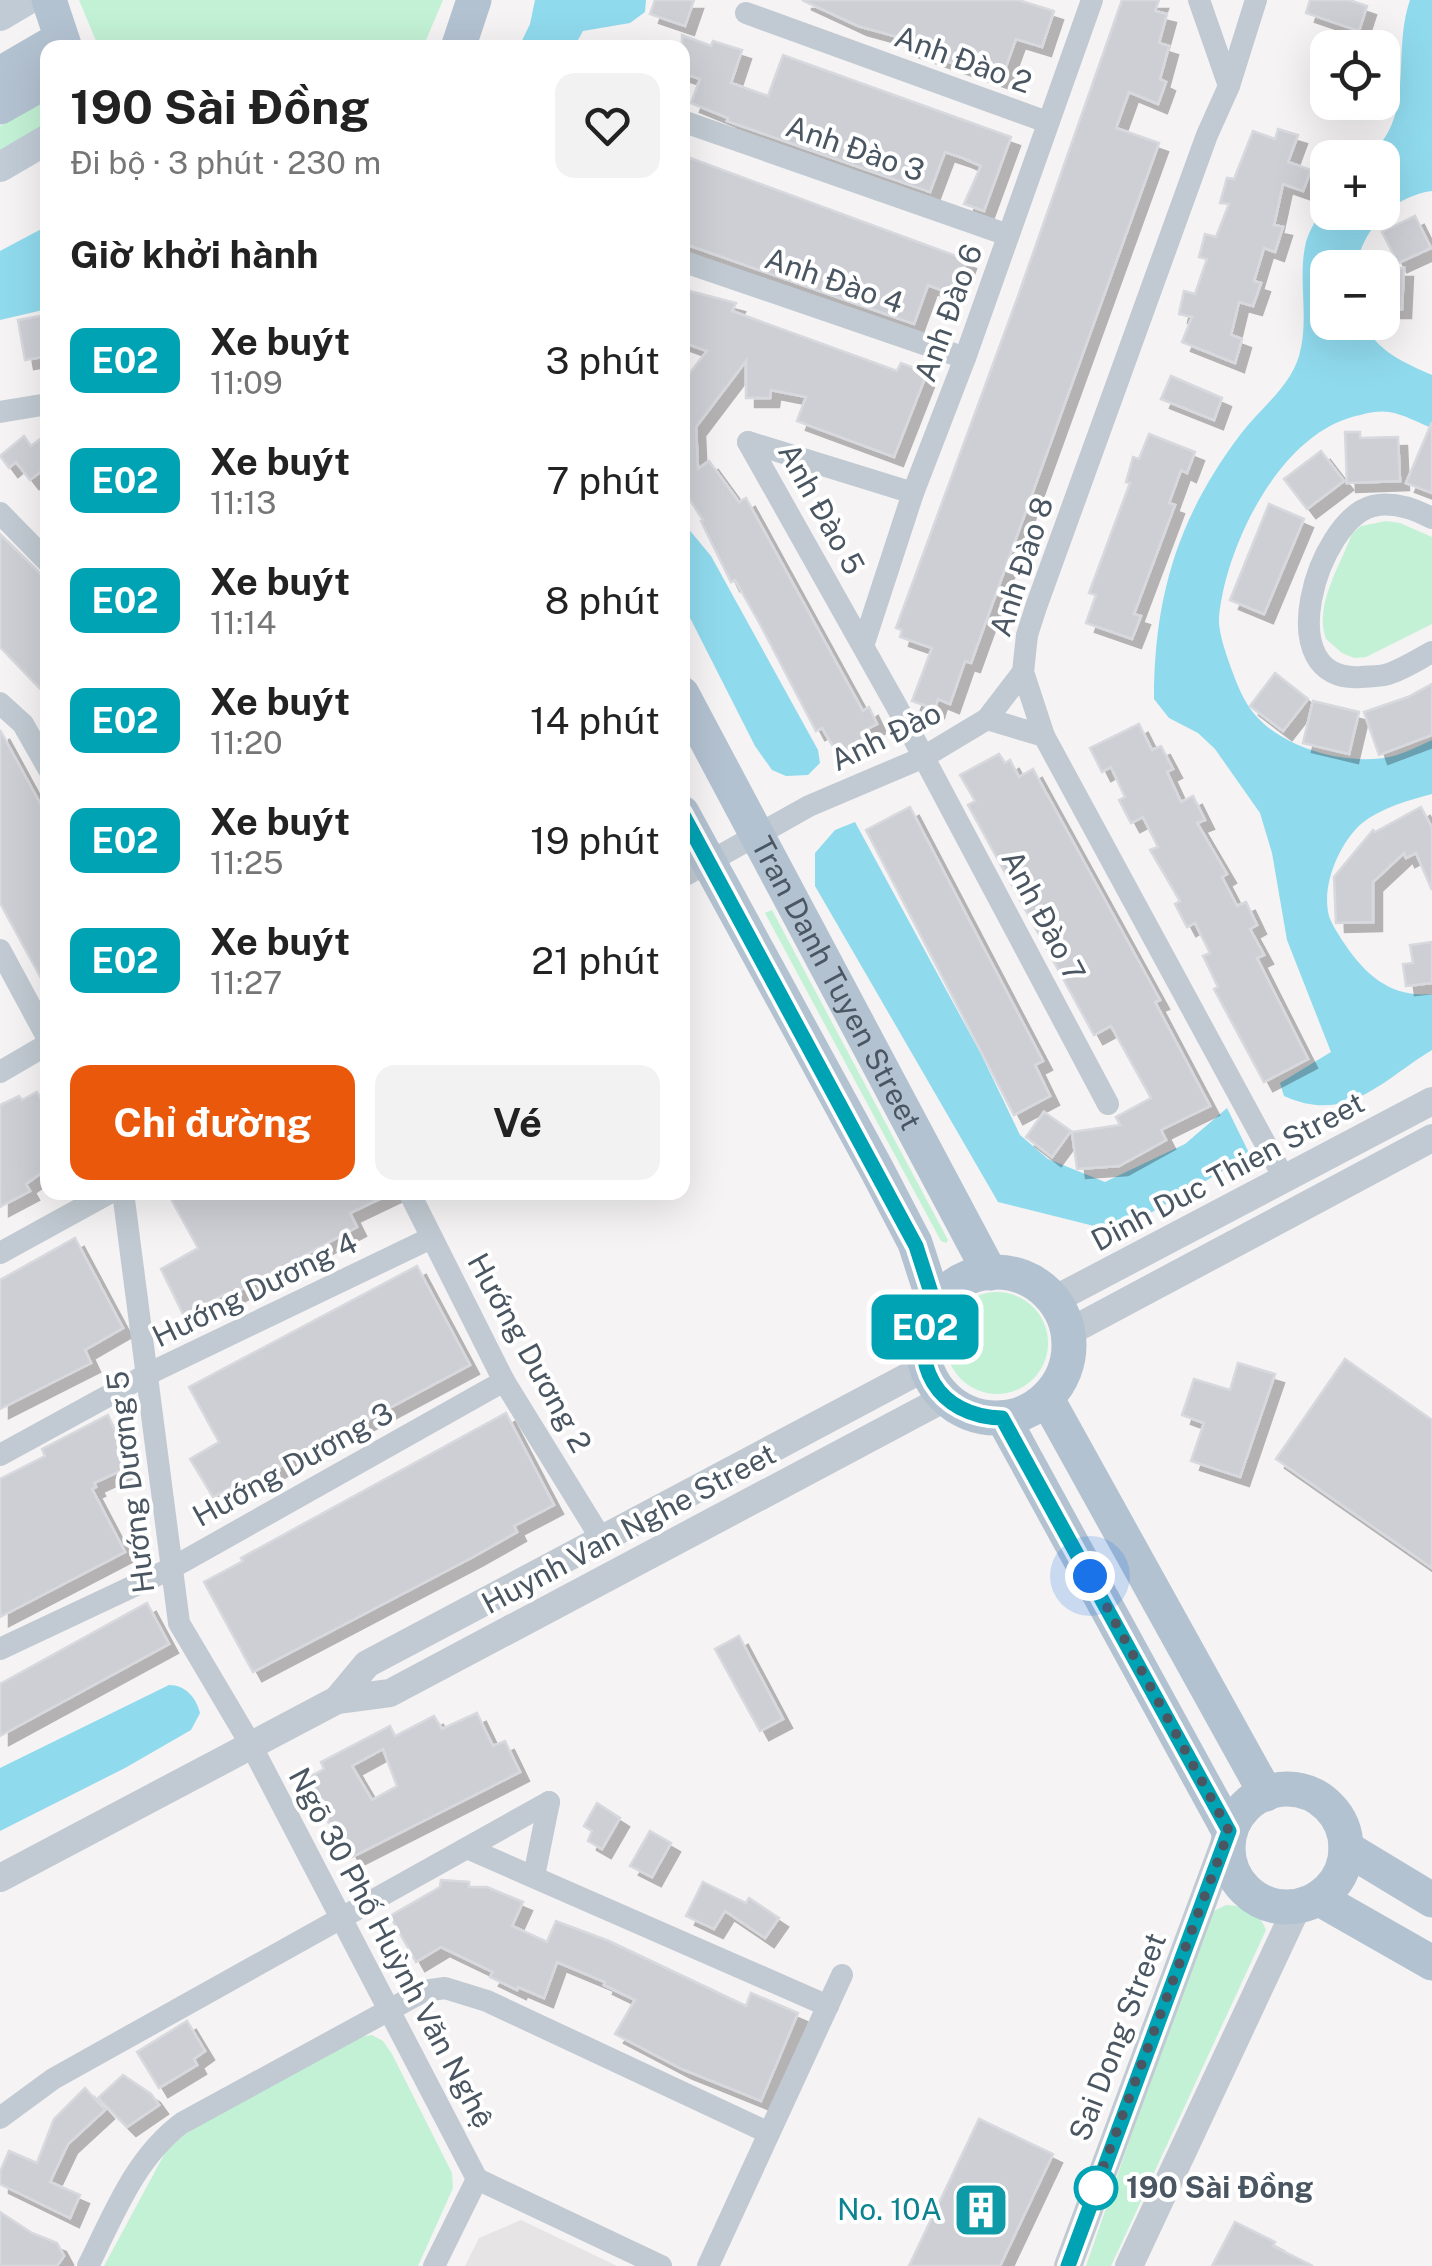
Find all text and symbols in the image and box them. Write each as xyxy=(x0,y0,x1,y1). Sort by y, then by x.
street label: Anh Đào 2 xyxy=(890,18,1037,100)
map controls xyxy=(1310,30,1400,340)
button: locate xyxy=(1310,30,1400,120)
button: heart xyxy=(555,73,660,178)
text: 190 Sài Đồng xyxy=(70,78,370,135)
street label: Anh Đào 3 xyxy=(781,108,929,189)
button: + xyxy=(1310,140,1400,230)
text: Đi bộ · 3 phút · 230 m xyxy=(70,144,381,181)
text: Giờ khởi hành xyxy=(70,232,319,277)
street label: Anh Đào 6 xyxy=(907,239,990,386)
street label: Anh Đào 4 xyxy=(760,240,908,321)
button: − xyxy=(1310,250,1400,340)
text: Xe buýt xyxy=(210,319,350,364)
text: 3 phút xyxy=(545,338,660,383)
text: E02 xyxy=(92,340,159,381)
text: 11:09 xyxy=(210,364,283,401)
street label: Anh Đào 5 xyxy=(771,437,873,580)
text: Xe buýt xyxy=(210,439,350,484)
text: 7 phút xyxy=(547,458,660,503)
text: E02 xyxy=(92,460,159,501)
text: 11:13 xyxy=(210,484,276,521)
street label: Anh Đào 8 xyxy=(982,492,1060,641)
text: Xe buýt xyxy=(210,559,350,604)
text: 8 phút xyxy=(545,578,660,623)
text: E02 xyxy=(92,580,159,621)
text: 11:14 xyxy=(210,604,276,641)
text: Xe buýt xyxy=(210,679,350,724)
street label: Anh Đào xyxy=(825,694,946,778)
text: 14 phút xyxy=(530,698,660,743)
text: E02 xyxy=(92,700,159,741)
text: 11:20 xyxy=(210,724,283,761)
text: Xe buýt xyxy=(210,799,350,844)
text: 19 phút xyxy=(530,818,660,863)
text: E02 xyxy=(92,820,159,861)
street label: Tran Danh Tuyen Street xyxy=(744,830,930,1136)
text: 11:25 xyxy=(210,844,283,881)
street label: Anh Đào 7 xyxy=(994,844,1093,987)
text: Xe buýt xyxy=(210,919,350,964)
text: 21 phút xyxy=(531,938,660,983)
text: E02 xyxy=(92,940,159,981)
text: 11:27 xyxy=(210,964,282,1001)
button: Chỉ đường xyxy=(70,1065,355,1180)
button: Vé xyxy=(375,1065,660,1180)
street label: Dinh Duc Thien Street xyxy=(1085,1084,1370,1258)
street label: Hướng Dương 4 xyxy=(146,1224,363,1354)
street label: Hướng Dương 2 xyxy=(460,1247,599,1458)
line badge: E02 xyxy=(868,1294,982,1360)
text: E02 xyxy=(892,1307,959,1348)
street label: Hướng Dương 5 xyxy=(99,1369,161,1595)
street label: Hướng Dương 3 xyxy=(186,1394,399,1534)
street label: Huynh Van Nghe Street xyxy=(475,1435,782,1621)
your location xyxy=(1065,1551,1115,1601)
street label: Ngõ 30 Phố Huỳnh Văn Nghệ xyxy=(281,1761,502,2134)
street label: Sai Dong Street xyxy=(1061,1928,1173,2146)
marker: 190 Sài Đồng xyxy=(1075,2167,1117,2209)
place label: 190 Sài Đồng xyxy=(1126,2169,1313,2205)
building icon: No. 10A xyxy=(951,2180,1011,2240)
place label: No. 10A xyxy=(837,2191,942,2227)

